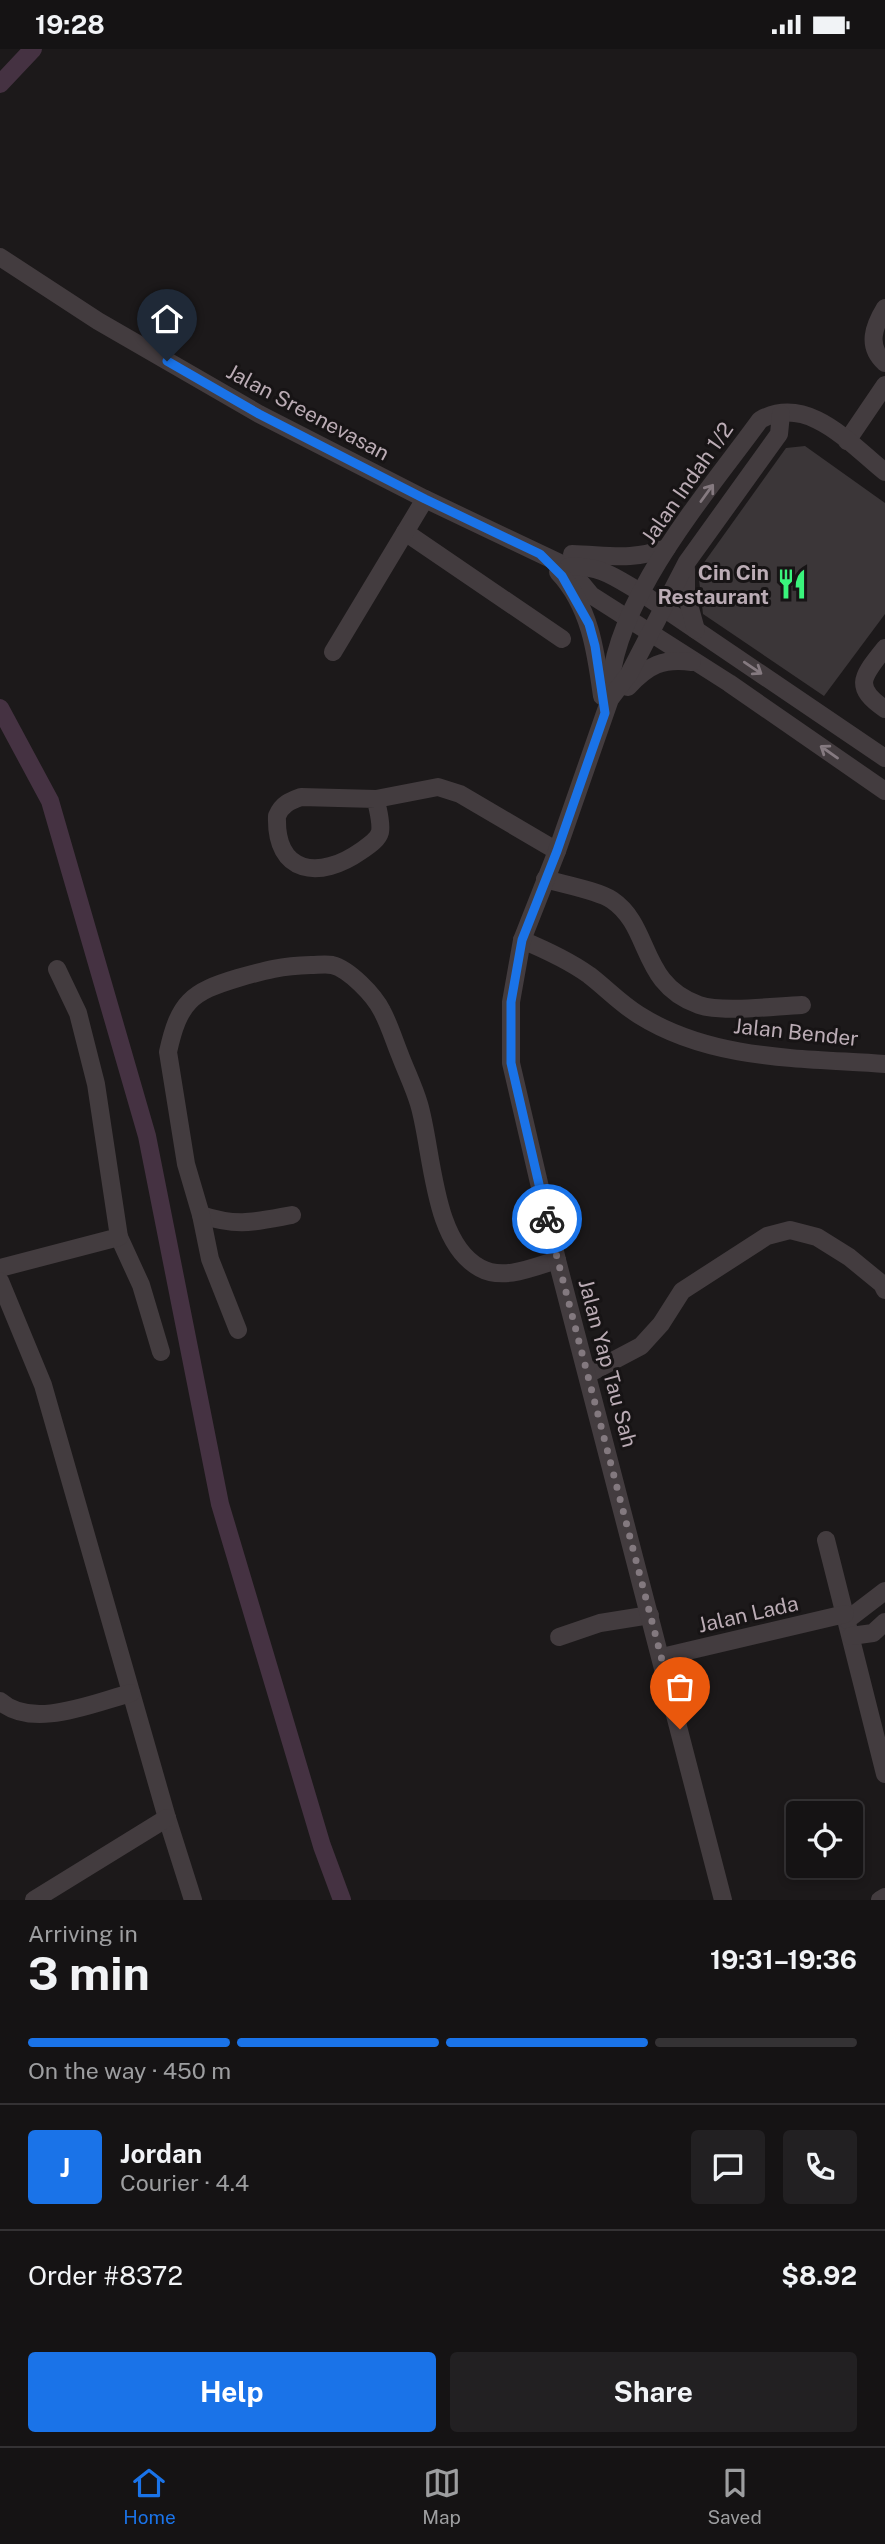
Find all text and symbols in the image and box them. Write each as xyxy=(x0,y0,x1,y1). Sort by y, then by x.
text: 19:28 xyxy=(35,9,105,40)
pin xyxy=(137,289,197,361)
icon: home xyxy=(148,300,186,338)
street label: Jalan Sreenevasan xyxy=(222,359,394,465)
street label: Jalan Indah 1/2 xyxy=(636,417,738,549)
one-way arrow xyxy=(700,484,715,503)
place label: Cin Cin Restaurant xyxy=(657,560,769,609)
restaurant icon: Cin Cin Restaurant xyxy=(775,567,809,601)
one-way arrow xyxy=(743,661,762,675)
one-way arrow xyxy=(820,745,839,759)
street label: Jalan Bender xyxy=(732,1013,860,1051)
courier xyxy=(512,1184,582,1254)
icon: bike xyxy=(528,1200,566,1238)
street label: Jalan Yap Tau Sah xyxy=(574,1276,642,1450)
street label: Jalan Lada xyxy=(695,1590,801,1638)
pin xyxy=(650,1657,710,1729)
icon: bag xyxy=(661,1668,699,1706)
map controls xyxy=(786,1801,863,1878)
button: locate xyxy=(786,1801,863,1878)
text: Arriving in xyxy=(28,1920,138,1947)
text: 19:31–19:36 xyxy=(710,1944,857,1975)
text: 3 min xyxy=(28,1946,150,2000)
text: On the way · 450 m xyxy=(28,2057,231,2084)
button: chat xyxy=(691,2130,765,2204)
button: phone xyxy=(783,2130,857,2204)
text: Jordan xyxy=(120,2138,202,2169)
text: J xyxy=(60,2152,70,2183)
text: Courier · 4.4 xyxy=(120,2169,249,2196)
text: Order #8372 xyxy=(28,2260,183,2291)
text: $8.92 xyxy=(781,2260,857,2291)
button: Help xyxy=(28,2352,436,2432)
button: Share xyxy=(450,2352,857,2432)
tab: Home xyxy=(123,2464,176,2528)
tab: Map xyxy=(422,2464,461,2528)
tab: Saved xyxy=(707,2464,762,2528)

